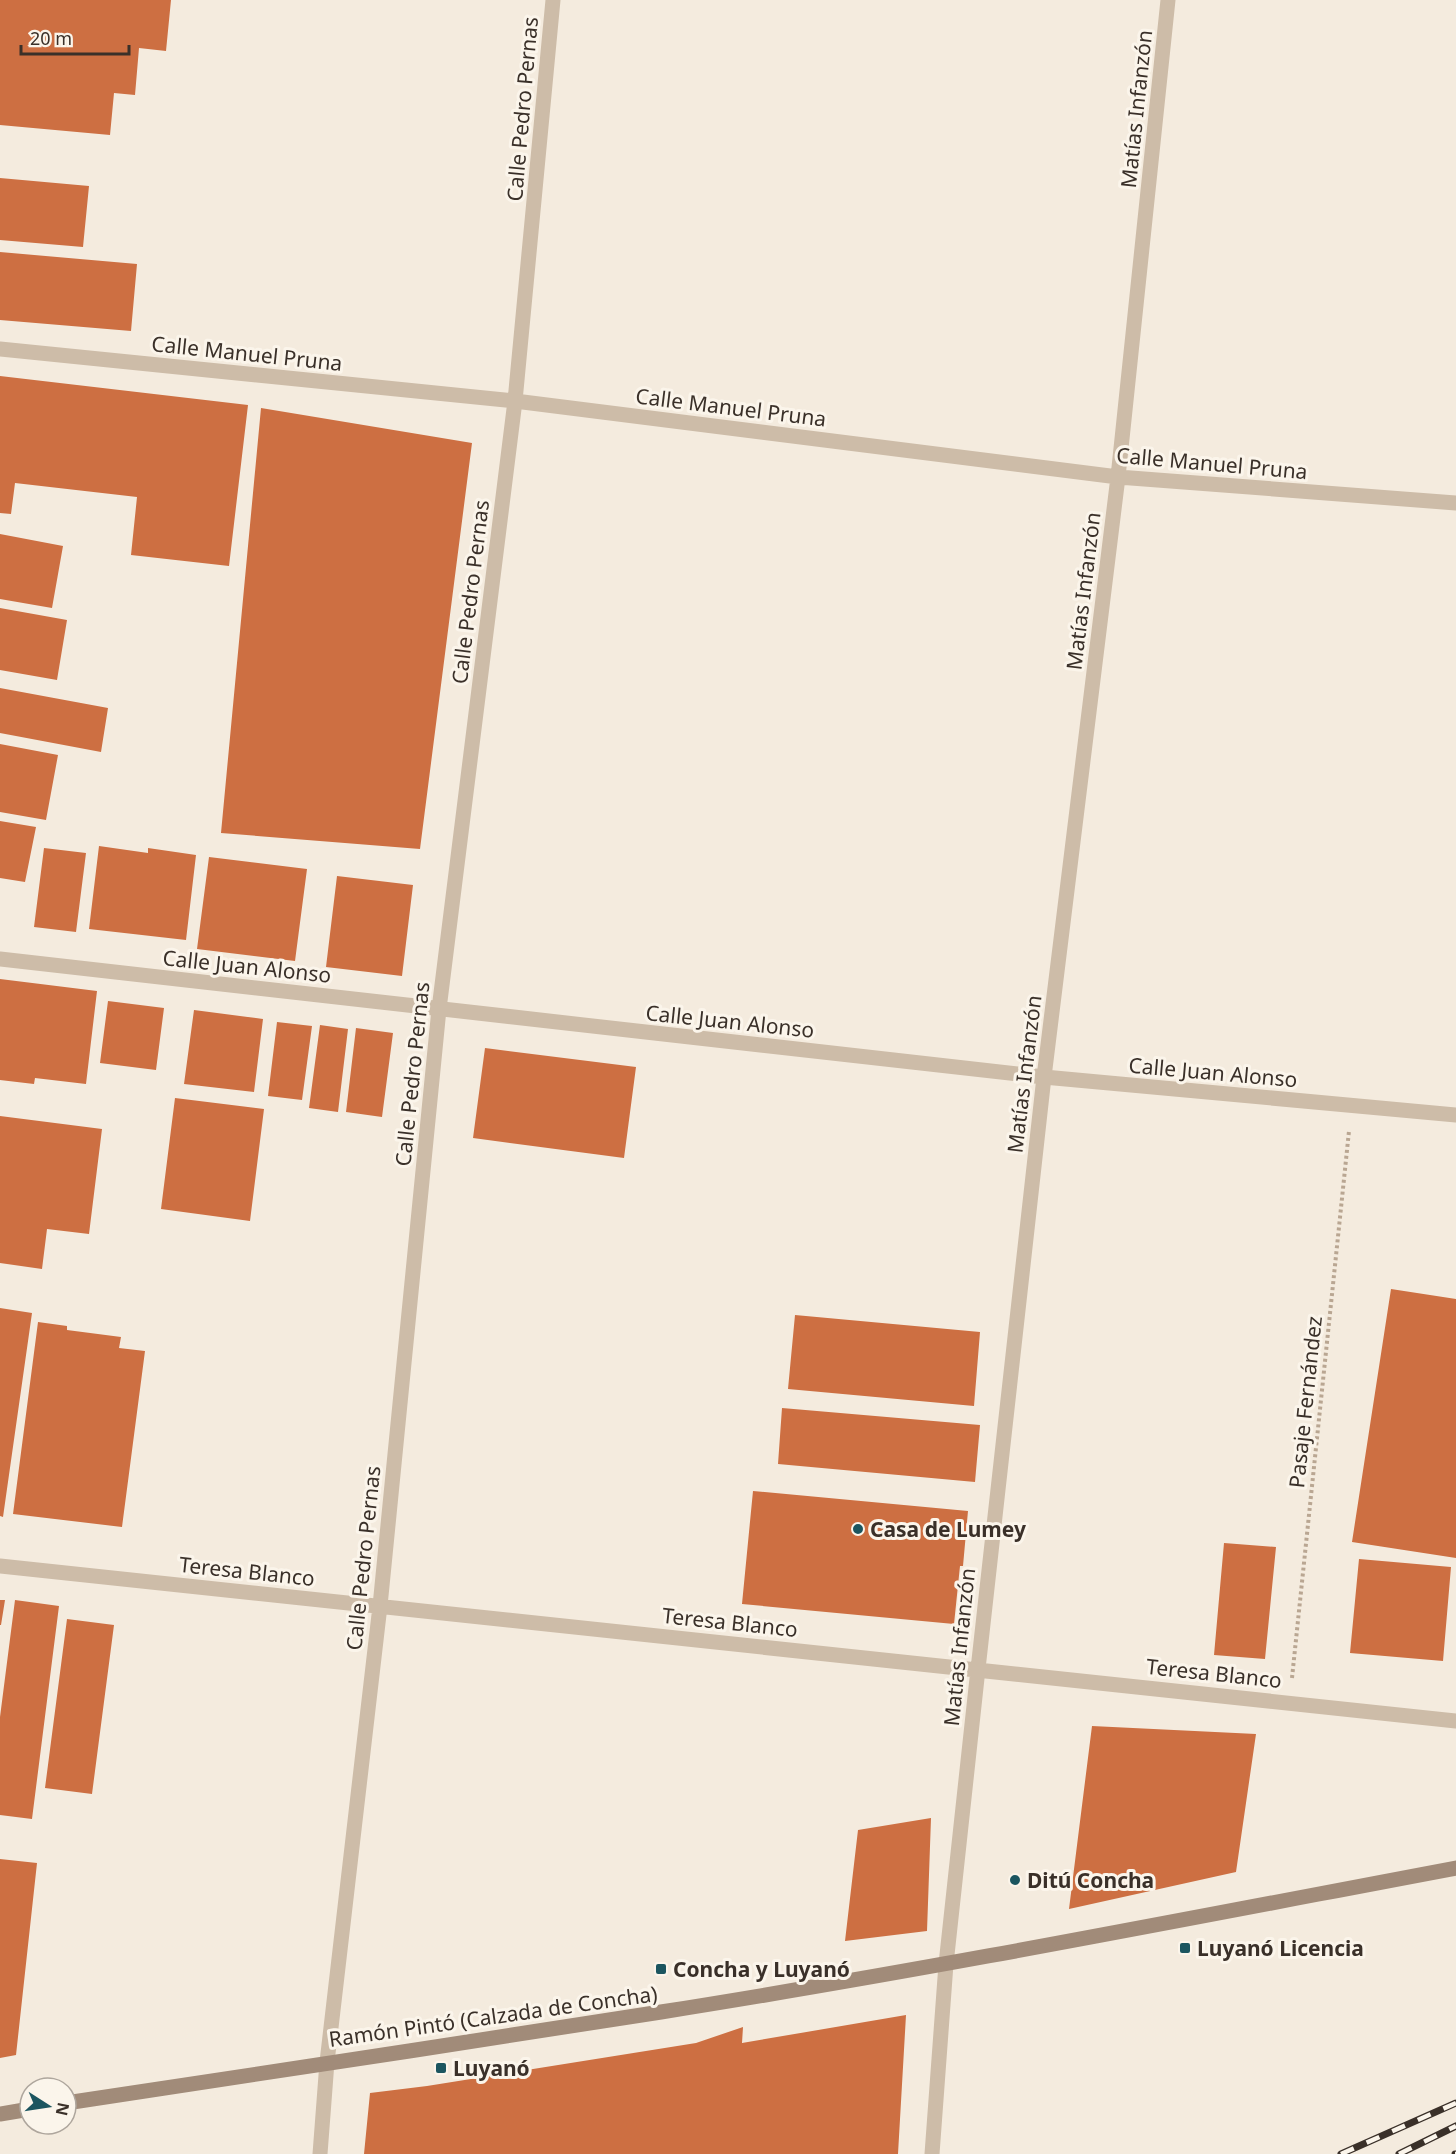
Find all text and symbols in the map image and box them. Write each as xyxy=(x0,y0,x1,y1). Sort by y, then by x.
street label: Calle Pedro Pernas xyxy=(500,16,544,202)
scale bar xyxy=(21,18,129,56)
text: 20 m xyxy=(30,26,72,50)
street label: Matías Infanzón xyxy=(1114,29,1158,189)
street label: Calle Manuel Pruna xyxy=(150,329,344,377)
street label: Calle Manuel Pruna xyxy=(634,381,828,433)
street label: Calle Manuel Pruna xyxy=(1115,441,1309,485)
street label: Calle Pedro Pernas xyxy=(445,498,495,686)
street label: Matías Infanzón xyxy=(1059,511,1107,671)
street label: Calle Juan Alonso xyxy=(161,943,333,989)
street label: Calle Pedro Pernas xyxy=(388,980,436,1168)
street label: Matías Infanzón xyxy=(1000,994,1048,1154)
street label: Calle Juan Alonso xyxy=(644,998,816,1044)
street label: Calle Juan Alonso xyxy=(1127,1051,1299,1093)
street label: Pasaje Fernández xyxy=(1282,1315,1328,1489)
street label: Calle Pedro Pernas xyxy=(339,1464,387,1652)
place label: Casa de Lumey xyxy=(870,1515,1026,1543)
marker: Casa de Lumey xyxy=(851,1522,865,1536)
street label: Teresa Blanco xyxy=(178,1550,316,1592)
street label: Matías Infanzón xyxy=(937,1567,981,1727)
street label: Teresa Blanco xyxy=(661,1601,799,1643)
street label: Teresa Blanco xyxy=(1145,1652,1283,1694)
place label: Ditú Concha xyxy=(1027,1866,1154,1894)
marker: Ditú Concha xyxy=(1008,1873,1022,1887)
place label: Luyanó Licencia xyxy=(1197,1934,1364,1962)
marker: Luyanó Licencia xyxy=(1178,1941,1192,1955)
place label: Concha y Luyanó xyxy=(673,1955,850,1983)
marker: Concha y Luyanó xyxy=(654,1962,668,1976)
street label: Ramón Pintó (Calzada de Concha) xyxy=(327,1979,659,2053)
place label: Luyanó xyxy=(453,2054,530,2082)
marker: Luyanó xyxy=(434,2061,448,2075)
north arrow xyxy=(18,2076,78,2136)
text: N xyxy=(51,2100,75,2118)

